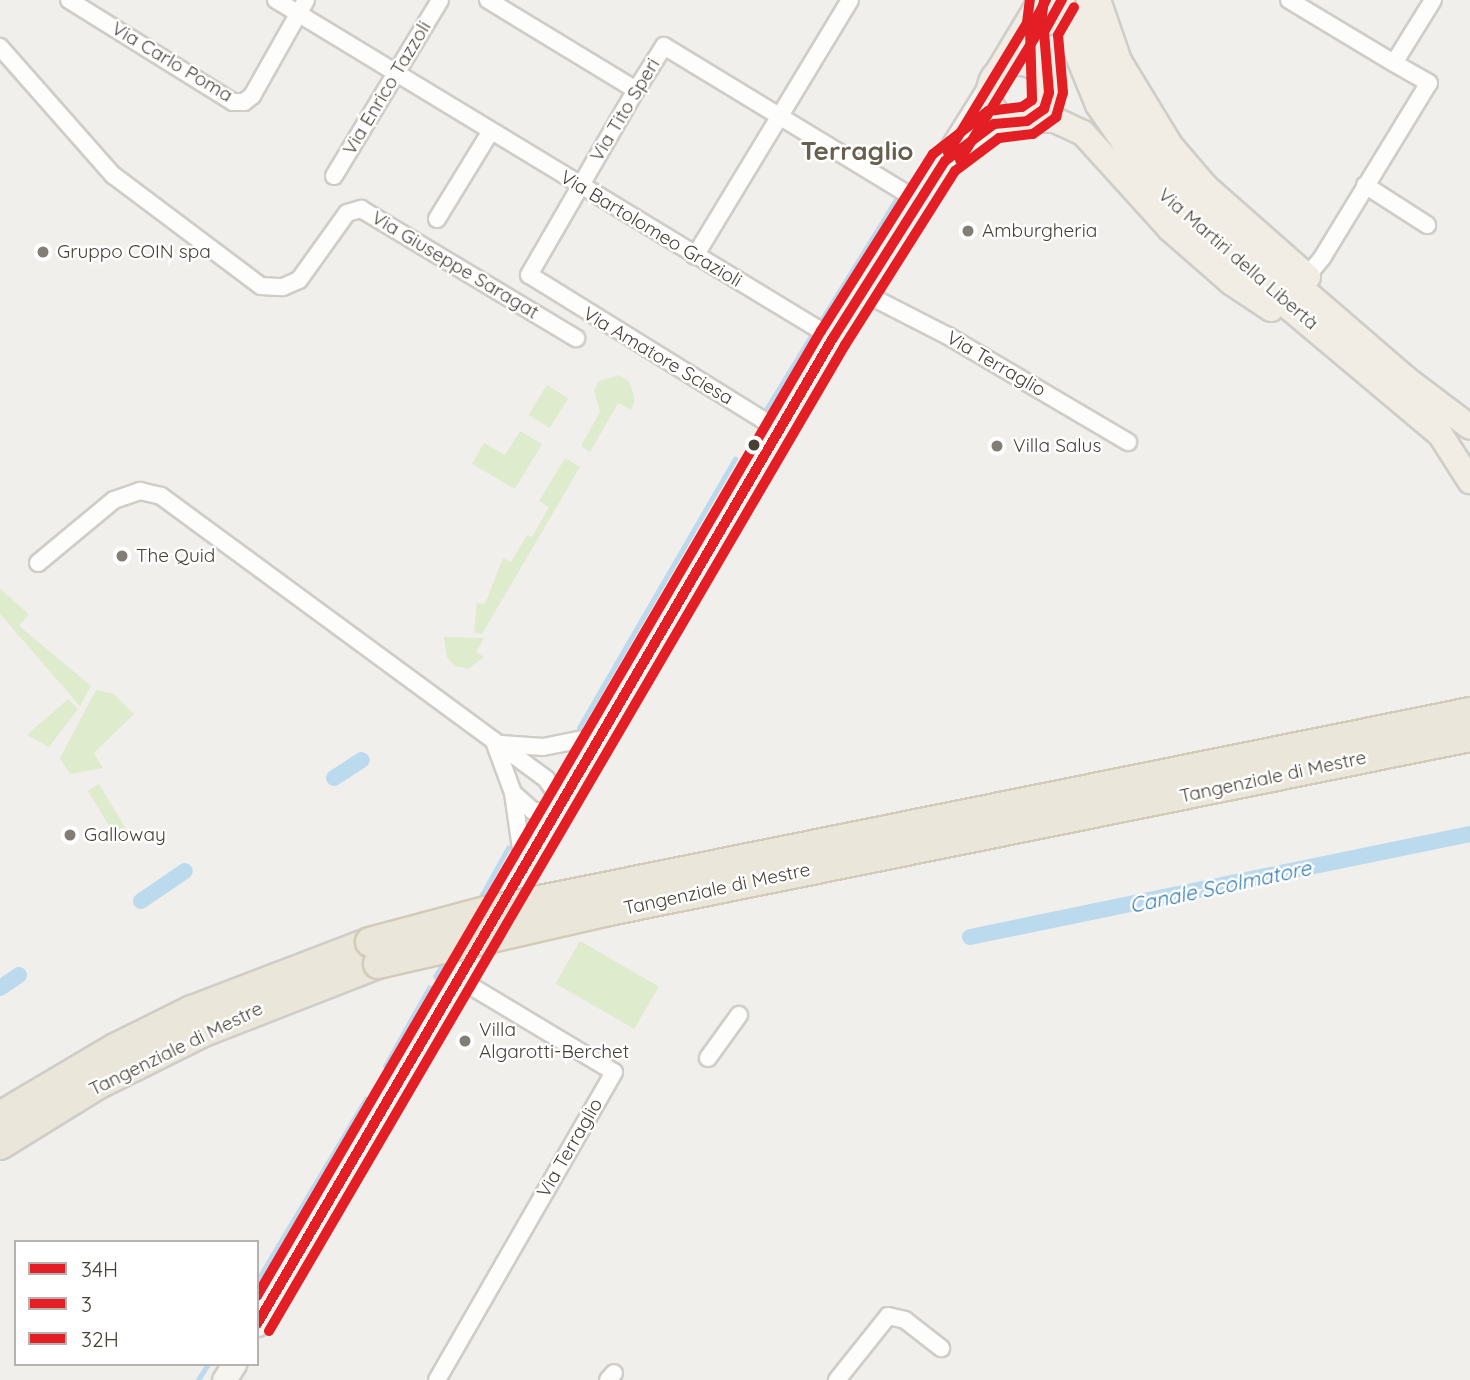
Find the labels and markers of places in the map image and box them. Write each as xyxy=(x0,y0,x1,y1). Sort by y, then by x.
place label: Amburgheria xyxy=(982,220,1097,242)
marker: Amburgheria xyxy=(960,223,976,239)
place label: Gruppo COIN spa xyxy=(57,241,211,263)
marker: Gruppo COIN spa xyxy=(35,244,51,260)
place label: Villa Salus xyxy=(1013,435,1101,457)
marker: Villa Salus xyxy=(987,436,1007,456)
unlabelled marker xyxy=(747,438,761,452)
place label: The Quid xyxy=(136,545,215,567)
marker: The Quid xyxy=(114,548,130,564)
place label: Galloway xyxy=(84,824,166,846)
marker: Galloway xyxy=(62,827,78,843)
place label: Villa Algarotti-Berchet xyxy=(479,1019,629,1063)
marker: Villa Algarotti-Berchet xyxy=(457,1033,473,1049)

